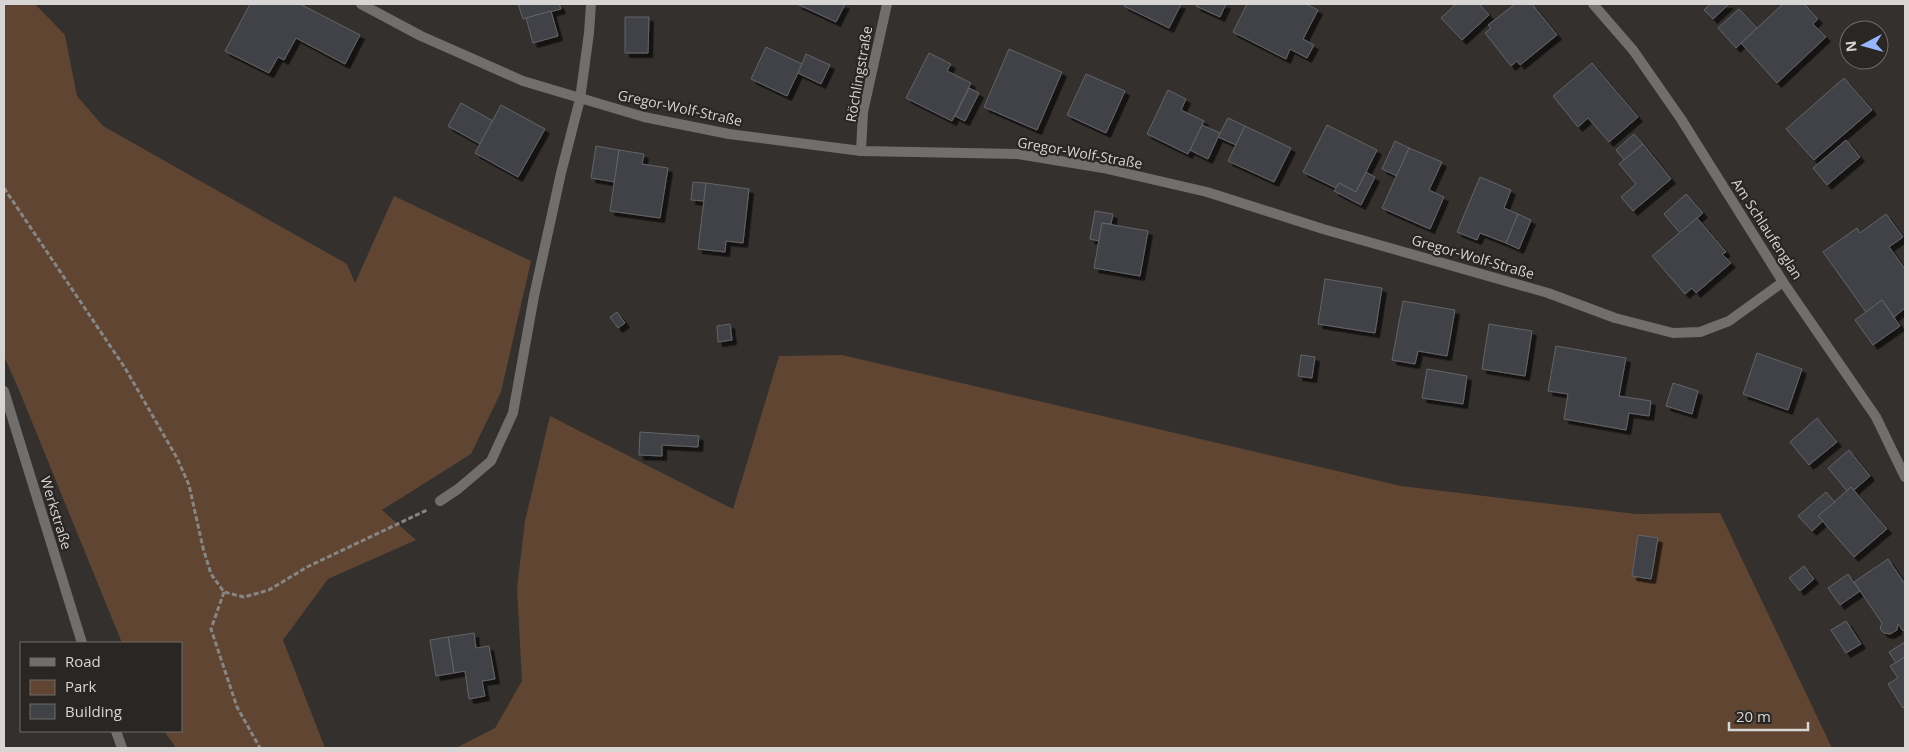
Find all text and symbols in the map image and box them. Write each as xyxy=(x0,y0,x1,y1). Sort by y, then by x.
north arrow xyxy=(1839,20,1889,70)
street label: Röchlingstraße xyxy=(841,24,876,124)
text: N xyxy=(1841,40,1861,53)
street label: Gregor-Wolf-Straße xyxy=(616,85,744,130)
street label: Gregor-Wolf-Straße xyxy=(1016,132,1144,173)
street label: Am Schlaufenglan xyxy=(1728,174,1807,283)
street label: Gregor-Wolf-Straße xyxy=(1410,230,1537,283)
street label: Werkstraße xyxy=(36,474,77,552)
legend xyxy=(20,642,182,732)
text: Road xyxy=(65,651,101,671)
text: Park xyxy=(65,676,96,696)
scale bar xyxy=(1729,700,1808,732)
text: Building xyxy=(65,701,122,721)
text: 20 m xyxy=(1736,706,1771,726)

